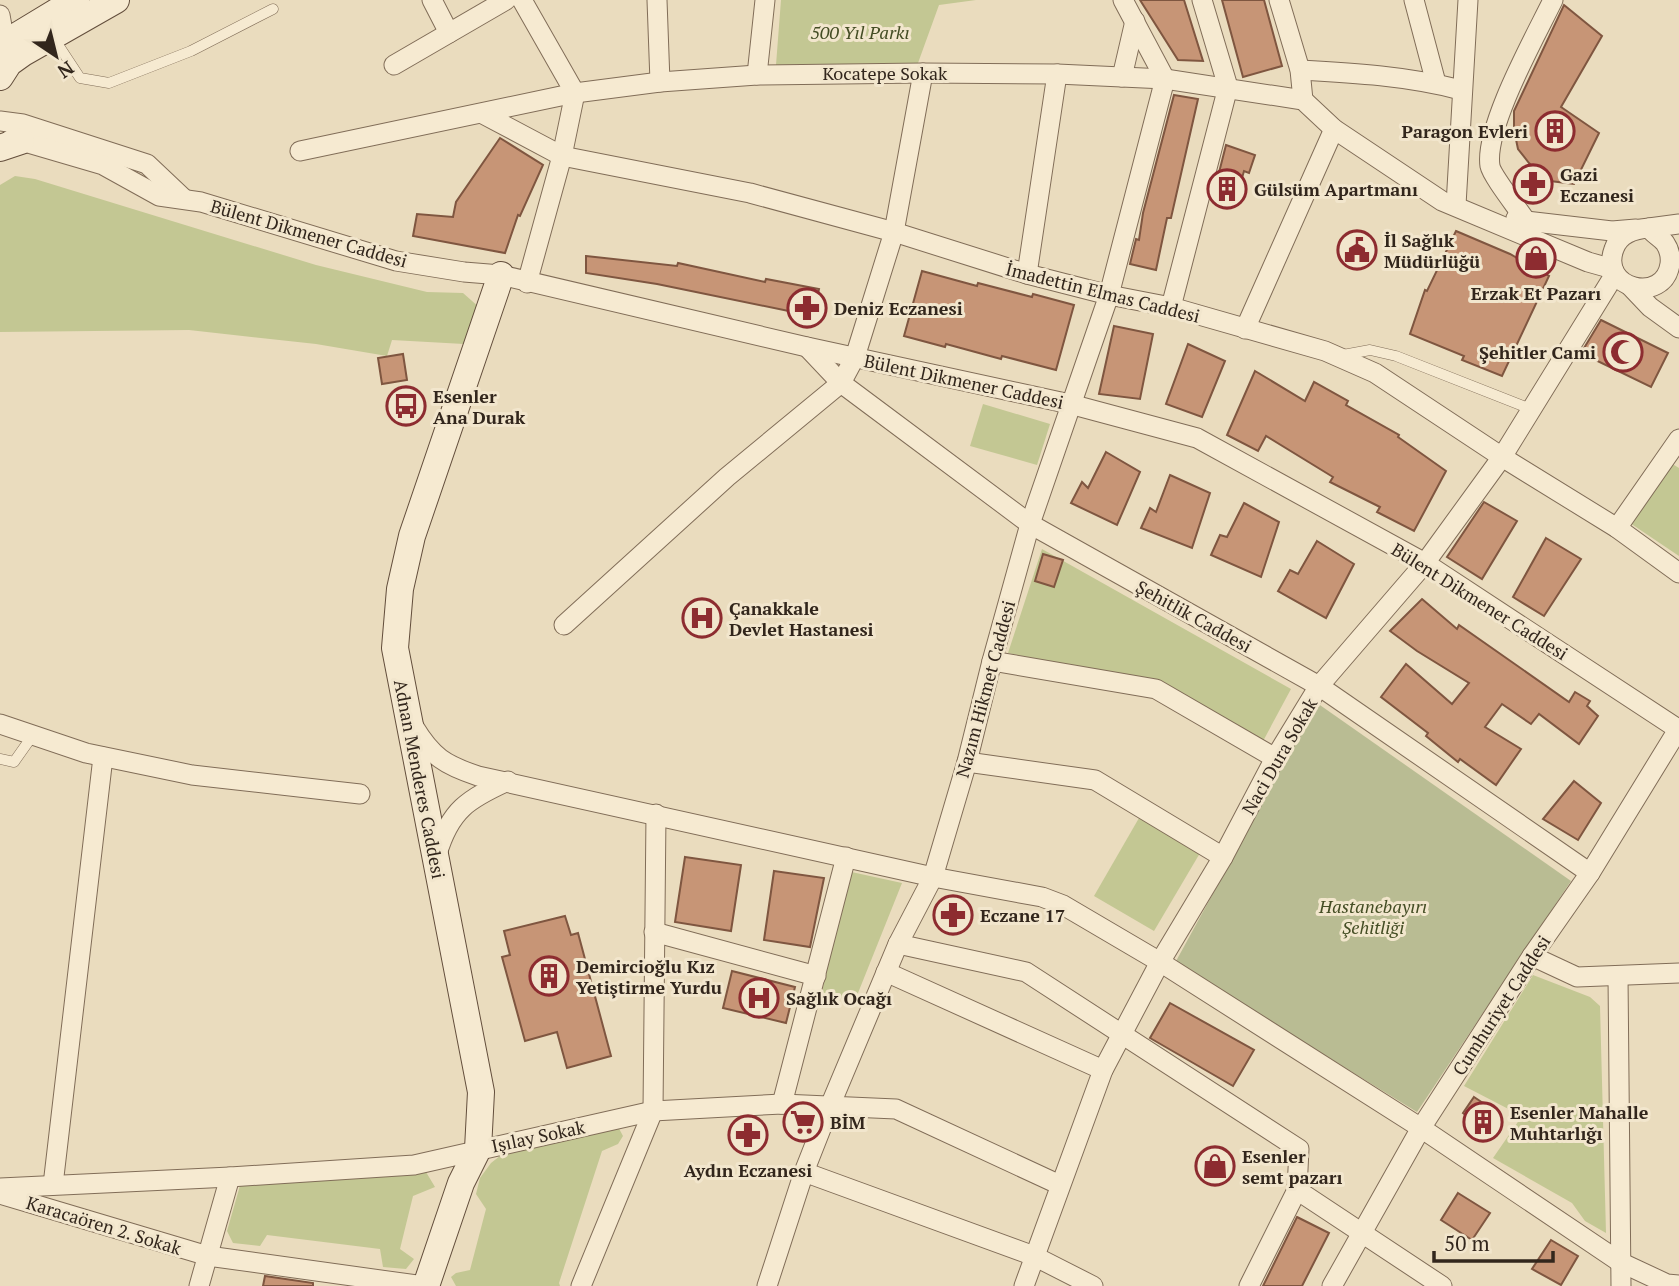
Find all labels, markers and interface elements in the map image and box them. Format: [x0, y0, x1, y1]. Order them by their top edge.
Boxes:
park label: 500 Yıl Parkı [811, 20, 909, 44]
north arrow [21, 21, 91, 91]
text: N [52, 56, 79, 85]
street label: Kocatepe Sokak [823, 61, 948, 85]
building icon: Paragon Evleri [1534, 110, 1576, 152]
place label: Paragon Evleri [1402, 119, 1528, 143]
place label: Gazi Eczanesi [1560, 162, 1634, 207]
pharmacy icon: Gazi Eczanesi [1512, 163, 1554, 205]
building icon: Gülsüm Apartmanı [1206, 168, 1248, 210]
place label: Gülsüm Apartmanı [1254, 177, 1418, 201]
street label: Bülent Dikmener Caddesi [208, 193, 410, 273]
place label: İl Sağlık Müdürlüğü [1384, 228, 1480, 273]
public building icon: İl Sağlık Müdürlüğü [1336, 229, 1378, 271]
shop icon: Erzak Et Pazarı [1515, 237, 1557, 279]
street label: İmadettin Elmas Caddesi [1003, 256, 1203, 328]
place label: Erzak Et Pazarı [1471, 281, 1601, 305]
pharmacy icon: Deniz Eczanesi [786, 287, 828, 329]
place label: Deniz Eczanesi [834, 296, 963, 320]
mosque icon: Şehitler Cami [1602, 331, 1644, 373]
place label: Şehitler Cami [1479, 340, 1596, 364]
street label: Bülent Dikmener Caddesi [862, 348, 1066, 414]
place label: Esenler Ana Durak [433, 384, 526, 429]
bus stop icon: Esenler Ana Durak [385, 385, 427, 427]
street label: Bülent Dikmener Caddesi [1387, 537, 1573, 665]
street label: Şehitlik Caddesi [1132, 574, 1256, 658]
place label: Çanakkale Devlet Hastanesi [729, 596, 874, 641]
hospital icon: Çanakkale Devlet Hastanesi [681, 597, 723, 639]
street label: Nazım Hikmet Caddesi [950, 598, 1020, 780]
street label: Adnan Menderes Caddesi [389, 677, 451, 881]
street label: Naci Dura Sokak [1236, 693, 1323, 819]
pharmacy icon: Eczane 17 [932, 894, 974, 936]
park label: Hastanebayırı Şehitliği [1318, 894, 1427, 939]
place label: Eczane 17 [980, 903, 1065, 927]
street label: Cumhuriyet Caddesi [1447, 930, 1555, 1080]
place label: Demircioğlu Kız Yetiştirme Yurdu [576, 954, 722, 999]
building icon: Demircioğlu Kız Yetiştirme Yurdu [528, 955, 570, 997]
hospital icon: Sağlık Ocağı [738, 977, 780, 1019]
place label: Sağlık Ocağı [786, 986, 892, 1010]
place label: Esenler Mahalle Muhtarlığı [1510, 1100, 1649, 1145]
supermarket icon: BİM [782, 1101, 824, 1143]
building icon: Esenler Mahalle Muhtarlığı [1462, 1101, 1504, 1143]
place label: BİM [830, 1110, 865, 1134]
street label: Işılay Sokak [489, 1114, 588, 1158]
pharmacy icon: Aydın Eczanesi [727, 1114, 769, 1156]
place label: Esenler semt pazarı [1242, 1144, 1343, 1189]
shop icon: Esenler semt pazarı [1194, 1145, 1236, 1187]
place label: Aydın Eczanesi [684, 1158, 812, 1182]
street label: Karacaören 2. Sokak [24, 1190, 185, 1260]
scale bar [1434, 1220, 1553, 1264]
text: 50 m [1444, 1229, 1490, 1257]

